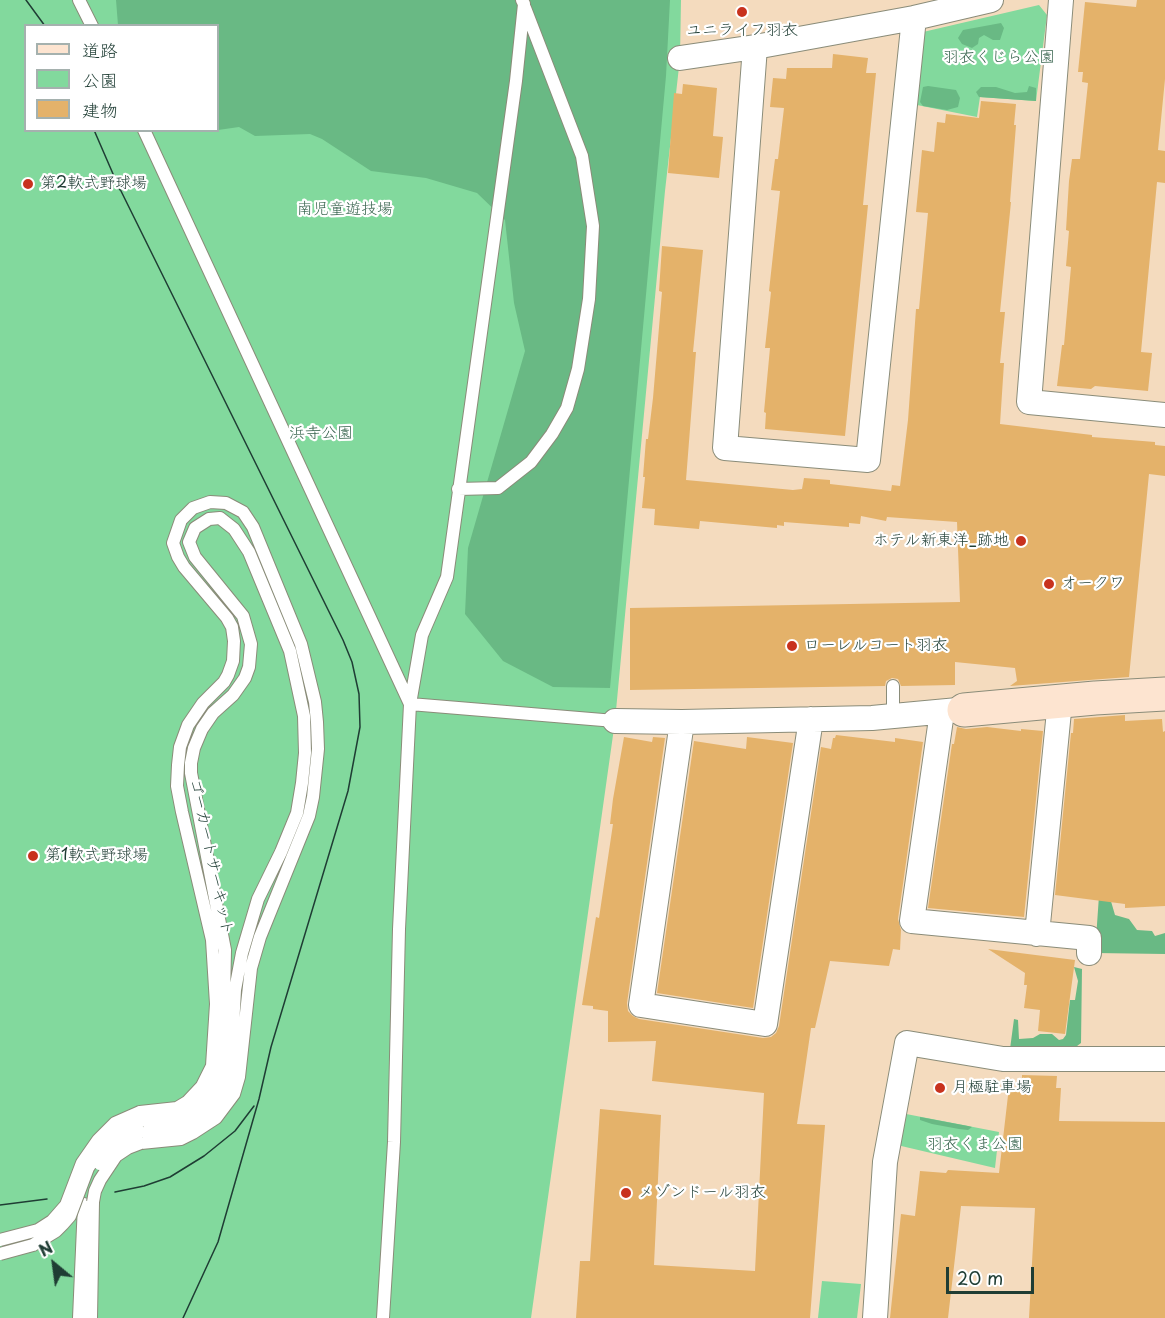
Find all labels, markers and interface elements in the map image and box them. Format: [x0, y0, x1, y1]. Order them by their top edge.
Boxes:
marker: ユニライフ羽衣 [735, 5, 749, 19]
place label: ユニライフ羽衣 [686, 21, 798, 41]
legend [24, 24, 219, 132]
text: 道路 [82, 36, 118, 63]
park label: 羽衣くじら公園 [943, 48, 1055, 68]
text: 公園 [82, 66, 118, 93]
text: 建物 [82, 96, 118, 123]
place label: 第2軟式野球場 [40, 174, 147, 194]
marker: 第2軟式野球場 [21, 177, 35, 191]
park label: 南児童遊技場 [297, 200, 393, 220]
park label: 浜寺公園 [289, 424, 353, 444]
place label: ホテル新東洋_跡地 [873, 531, 1009, 551]
marker: ホテル新東洋_跡地 [1014, 534, 1028, 548]
place label: オークワ [1061, 574, 1125, 594]
marker: オークワ [1042, 577, 1056, 591]
place label: ローレルコート羽衣 [804, 636, 948, 656]
marker: ローレルコート羽衣 [785, 639, 799, 653]
street label: ゴーカートサーキット [185, 777, 237, 937]
place label: 第1軟式野球場 [45, 846, 148, 866]
marker: 第1軟式野球場 [26, 849, 40, 863]
place label: 月極駐車場 [952, 1078, 1032, 1098]
marker: 月極駐車場 [933, 1081, 947, 1095]
park label: 羽衣くま公園 [927, 1135, 1023, 1155]
place label: メゾンドール羽衣 [638, 1183, 766, 1203]
marker: メゾンドール羽衣 [619, 1186, 633, 1200]
north arrow [24, 1234, 84, 1294]
text: N [34, 1235, 57, 1262]
scale bar [949, 1255, 1038, 1293]
text: 20 m [957, 1264, 1003, 1291]

